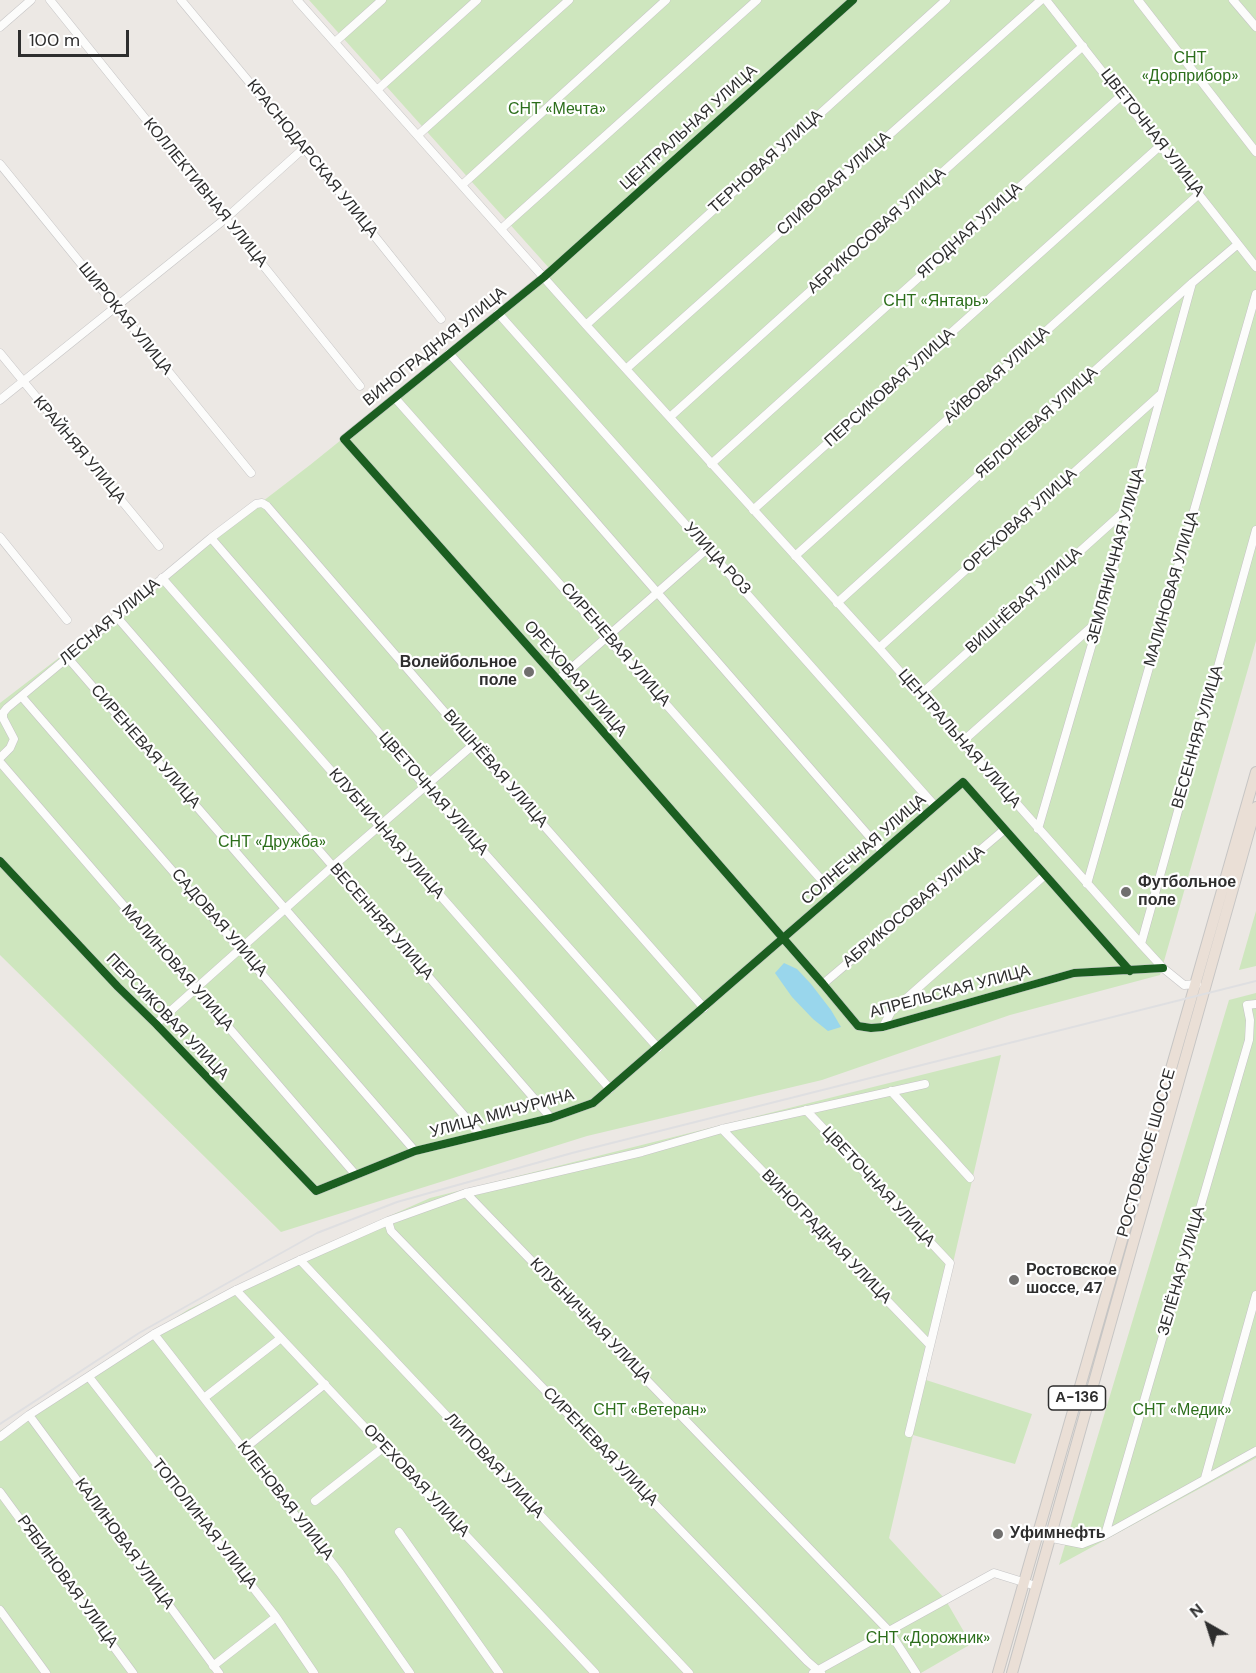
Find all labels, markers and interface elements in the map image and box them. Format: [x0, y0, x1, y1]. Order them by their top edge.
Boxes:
scale bar [21, 18, 132, 56]
text: 100 m [29, 28, 80, 52]
park label: СНТ «Дорприбор» [1142, 49, 1238, 87]
street label: ЦЕНТРАЛЬНАЯ УЛИЦА [617, 61, 761, 195]
street label: ЦВЕТОЧНАЯ УЛИЦА [1096, 65, 1208, 201]
street label: КРАСНОДАРСКАЯ УЛИЦА [242, 76, 382, 242]
park label: СНТ «Мечта» [508, 100, 606, 120]
street label: ТЕРНОВАЯ УЛИЦА [705, 106, 827, 218]
street label: КОЛЛЕКТИВНАЯ УЛИЦА [139, 114, 271, 272]
street label: СЛИВОВАЯ УЛИЦА [773, 128, 895, 240]
street label: АБРИКОСОВАЯ УЛИЦА [804, 164, 950, 298]
street label: ЯГОДНАЯ УЛИЦА [914, 179, 1026, 283]
street label: ШИРОКАЯ УЛИЦА [74, 259, 176, 379]
street label: ВИНОГРАДНАЯ УЛИЦА [360, 283, 510, 411]
park label: СНТ «Янтарь» [883, 292, 989, 312]
street label: АЙВОВАЯ УЛИЦА [940, 323, 1054, 427]
street label: ПЕРСИКОВАЯ УЛИЦА [821, 325, 959, 451]
street label: ЯБЛОНЕВАЯ УЛИЦА [972, 363, 1102, 483]
street label: КРАЙНЯЯ УЛИЦА [29, 392, 129, 508]
street label: ОРЕХОВАЯ УЛИЦА [959, 465, 1081, 577]
street label: ЗЕМЛЯНИЧНАЯ УЛИЦА [1083, 466, 1149, 646]
street label: МАЛИНОВАЯ УЛИЦА [1141, 509, 1203, 669]
street label: УЛИЦА РОЗ [679, 519, 755, 599]
street label: ВИШНЁВАЯ УЛИЦА [962, 544, 1086, 658]
street label: ЛЕСНАЯ УЛИЦА [56, 575, 164, 669]
street label: СИРЕНЕВАЯ УЛИЦА [556, 579, 674, 711]
street label: ОРЕХОВАЯ УЛИЦА [519, 617, 631, 741]
place label: Волейбольное поле [400, 653, 517, 691]
street label: ВЕСЕННЯЯ УЛИЦА [1168, 663, 1228, 811]
marker: Волейбольное поле [522, 665, 536, 679]
street label: ЦЕНТРАЛЬНАЯ УЛИЦА [893, 666, 1025, 812]
street label: СИРЕНЕВАЯ УЛИЦА [86, 681, 204, 813]
street label: ВИШНЁВАЯ УЛИЦА [439, 706, 551, 832]
street label: ЦВЕТОЧНАЯ УЛИЦА [374, 728, 492, 860]
street label: КЛУБНИЧНАЯ УЛИЦА [324, 765, 448, 903]
street label: СОЛНЕЧНАЯ УЛИЦА [798, 791, 930, 909]
park label: СНТ «Дружба» [218, 833, 326, 853]
street label: АБРИКОСОВАЯ УЛИЦА [839, 842, 989, 972]
street label: ВЕСЕННЯЯ УЛИЦА [325, 860, 437, 984]
street label: САДОВАЯ УЛИЦА [167, 865, 271, 981]
place label: Футбольное поле [1138, 873, 1236, 911]
marker: Футбольное поле [1119, 885, 1133, 899]
street label: МАЛИНОВАЯ УЛИЦА [117, 901, 237, 1035]
street label: ПЕРСИКОВАЯ УЛИЦА [102, 950, 232, 1084]
street label: АПРЕЛЬСКАЯ УЛИЦА [868, 961, 1032, 1023]
street label: РОСТОВСКОЕ ШОССЕ [1114, 1067, 1180, 1239]
street label: УЛИЦА МИЧУРИНА [428, 1086, 576, 1142]
street label: ЦВЕТОЧНАЯ УЛИЦА [817, 1123, 939, 1251]
street label: ВИНОГРАДНАЯ УЛИЦА [757, 1166, 895, 1308]
street label: ЗЕЛЁНАЯ УЛИЦА [1154, 1204, 1210, 1338]
street label: КЛУБНИЧНАЯ УЛИЦА [525, 1254, 655, 1388]
place label: Ростовское шоссе, 47 [1026, 1261, 1117, 1299]
marker: Ростовское шоссе, 47 [1007, 1273, 1021, 1287]
street label: СИРЕНЕВАЯ УЛИЦА [538, 1384, 662, 1510]
road number: А-136 [1048, 1386, 1106, 1410]
park label: СНТ «Ветеран» [593, 1401, 707, 1421]
park label: СНТ «Медик» [1133, 1401, 1231, 1421]
street label: ЛИПОВАЯ УЛИЦА [440, 1409, 548, 1523]
street label: ОРЕХОВАЯ УЛИЦА [359, 1421, 473, 1541]
street label: КЛЕНОВАЯ УЛИЦА [233, 1438, 337, 1564]
street label: ТОПОЛИНАЯ УЛИЦА [147, 1455, 261, 1593]
street label: КАЛИНОВАЯ УЛИЦА [70, 1475, 178, 1613]
street label: РЯБИНОВАЯ УЛИЦА [13, 1512, 121, 1652]
place label: Уфимнефть [1010, 1524, 1106, 1544]
marker: Уфимнефть [991, 1527, 1005, 1541]
north arrow [1178, 1595, 1238, 1655]
text: N [1185, 1599, 1207, 1622]
park label: СНТ «Дорожник» [866, 1629, 990, 1649]

